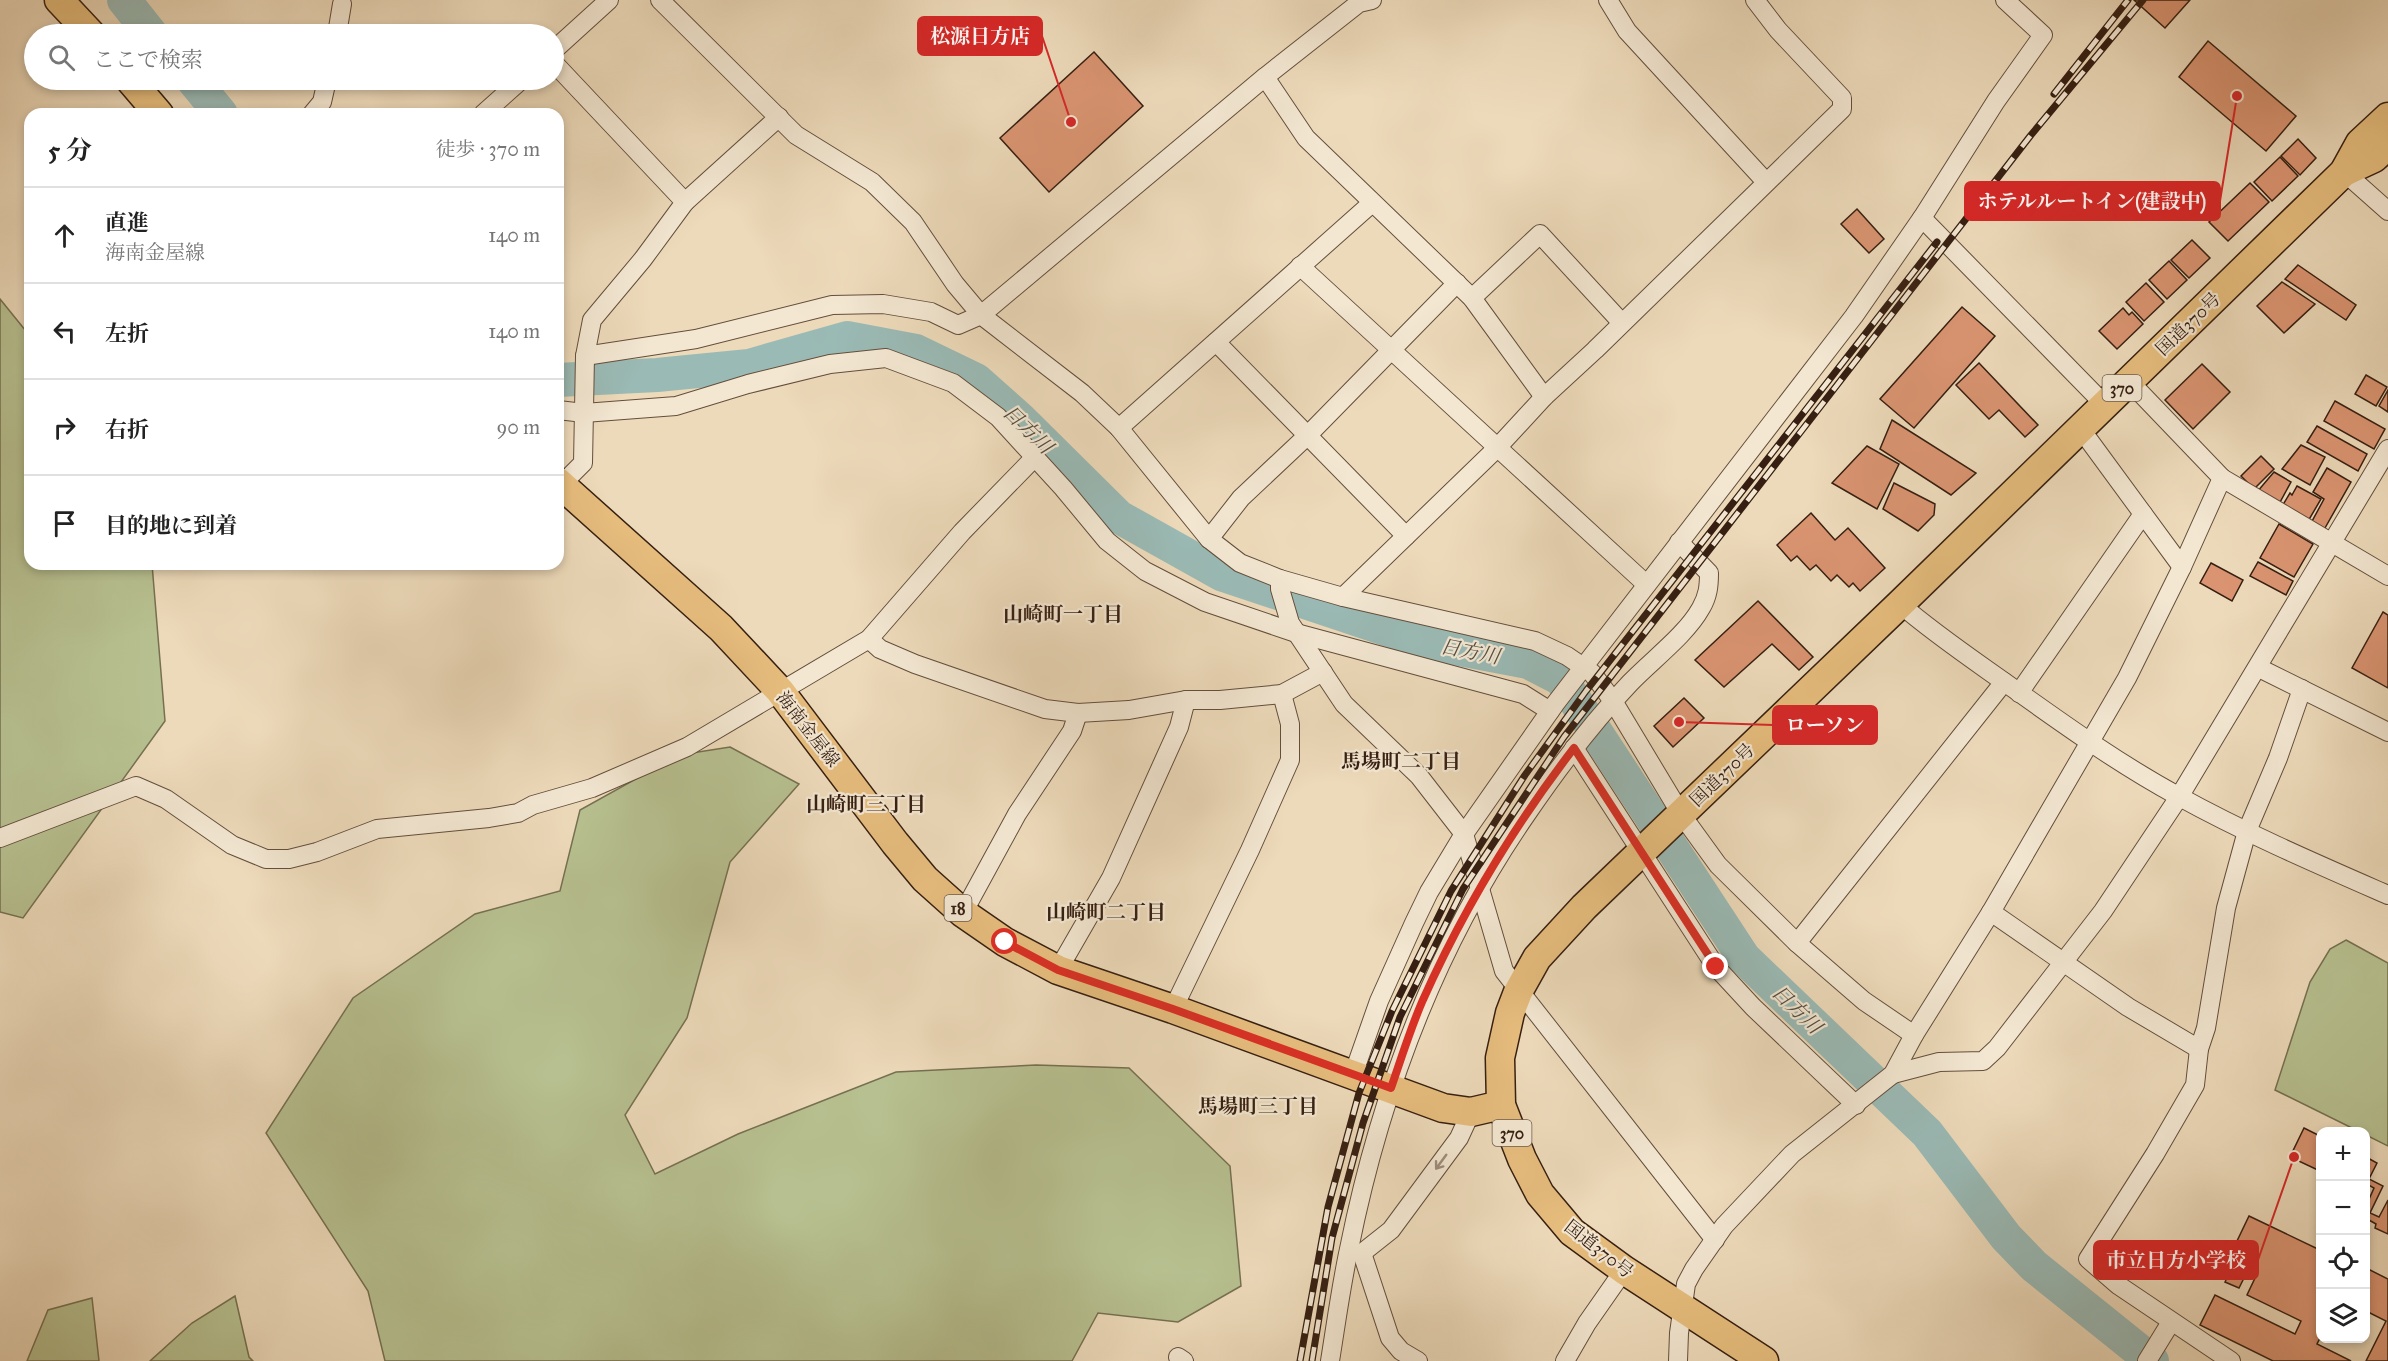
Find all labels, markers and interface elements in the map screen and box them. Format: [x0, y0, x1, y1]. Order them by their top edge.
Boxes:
callout: 松源日方店 [918, 17, 1042, 55]
search box [24, 24, 564, 90]
text: 松源日方店 [930, 24, 1030, 48]
icon: search [45, 41, 78, 74]
text: ここで検索 [93, 46, 203, 73]
text: 5 分 [48, 134, 92, 166]
text: 徒歩 · 370 m [436, 137, 540, 161]
callout: ホテルルートイン(建設中) [1965, 182, 2220, 220]
text: ホテルルートイン(建設中) [1978, 189, 2207, 214]
text: 直進 [105, 209, 149, 236]
icon: ahead [48, 219, 81, 252]
text: 140 m [488, 223, 540, 247]
text: 海南金屋線 [105, 240, 205, 264]
street label: 国道370号 [2151, 288, 2225, 360]
icon: left [48, 315, 81, 348]
text: 140 m [488, 319, 540, 343]
text: 左折 [105, 320, 149, 347]
road number: 370 [2102, 375, 2142, 401]
water label: 日方川 [998, 400, 1059, 460]
icon: right [48, 411, 81, 444]
text: 90 m [497, 415, 540, 439]
text: 右折 [105, 416, 149, 443]
icon: arrive [48, 507, 81, 540]
text: 目的地に到着 [105, 512, 237, 539]
district label: 山崎町一丁目 [1003, 602, 1123, 626]
water label: 日方川 [1438, 633, 1504, 669]
street label: 海南金屋線 [772, 687, 844, 771]
callout: ローソン [1773, 706, 1877, 744]
text: ローソン [1785, 713, 1865, 737]
street label: 国道370号 [1685, 739, 1759, 811]
district label: 馬場町二丁目 [1341, 749, 1461, 773]
district label: 山崎町三丁目 [806, 792, 926, 816]
road number: 18 [944, 895, 972, 921]
district label: 山崎町二丁目 [1046, 900, 1166, 924]
route start [991, 928, 1017, 954]
route end [1702, 953, 1728, 979]
water label: 日方川 [1767, 980, 1828, 1040]
district label: 馬場町三丁目 [1198, 1094, 1318, 1118]
road number: 370 [1492, 1120, 1532, 1146]
map controls [2316, 1127, 2370, 1343]
button: + [2316, 1127, 2370, 1181]
one-way arrow [1435, 1154, 1448, 1170]
button: − [2316, 1181, 2370, 1235]
street label: 国道370号 [1560, 1215, 1638, 1283]
button: locate [2316, 1235, 2370, 1289]
callout: 市立日方小学校 [2094, 1241, 2258, 1279]
text: 市立日方小学校 [2106, 1248, 2246, 1272]
button: layers [2316, 1289, 2370, 1343]

